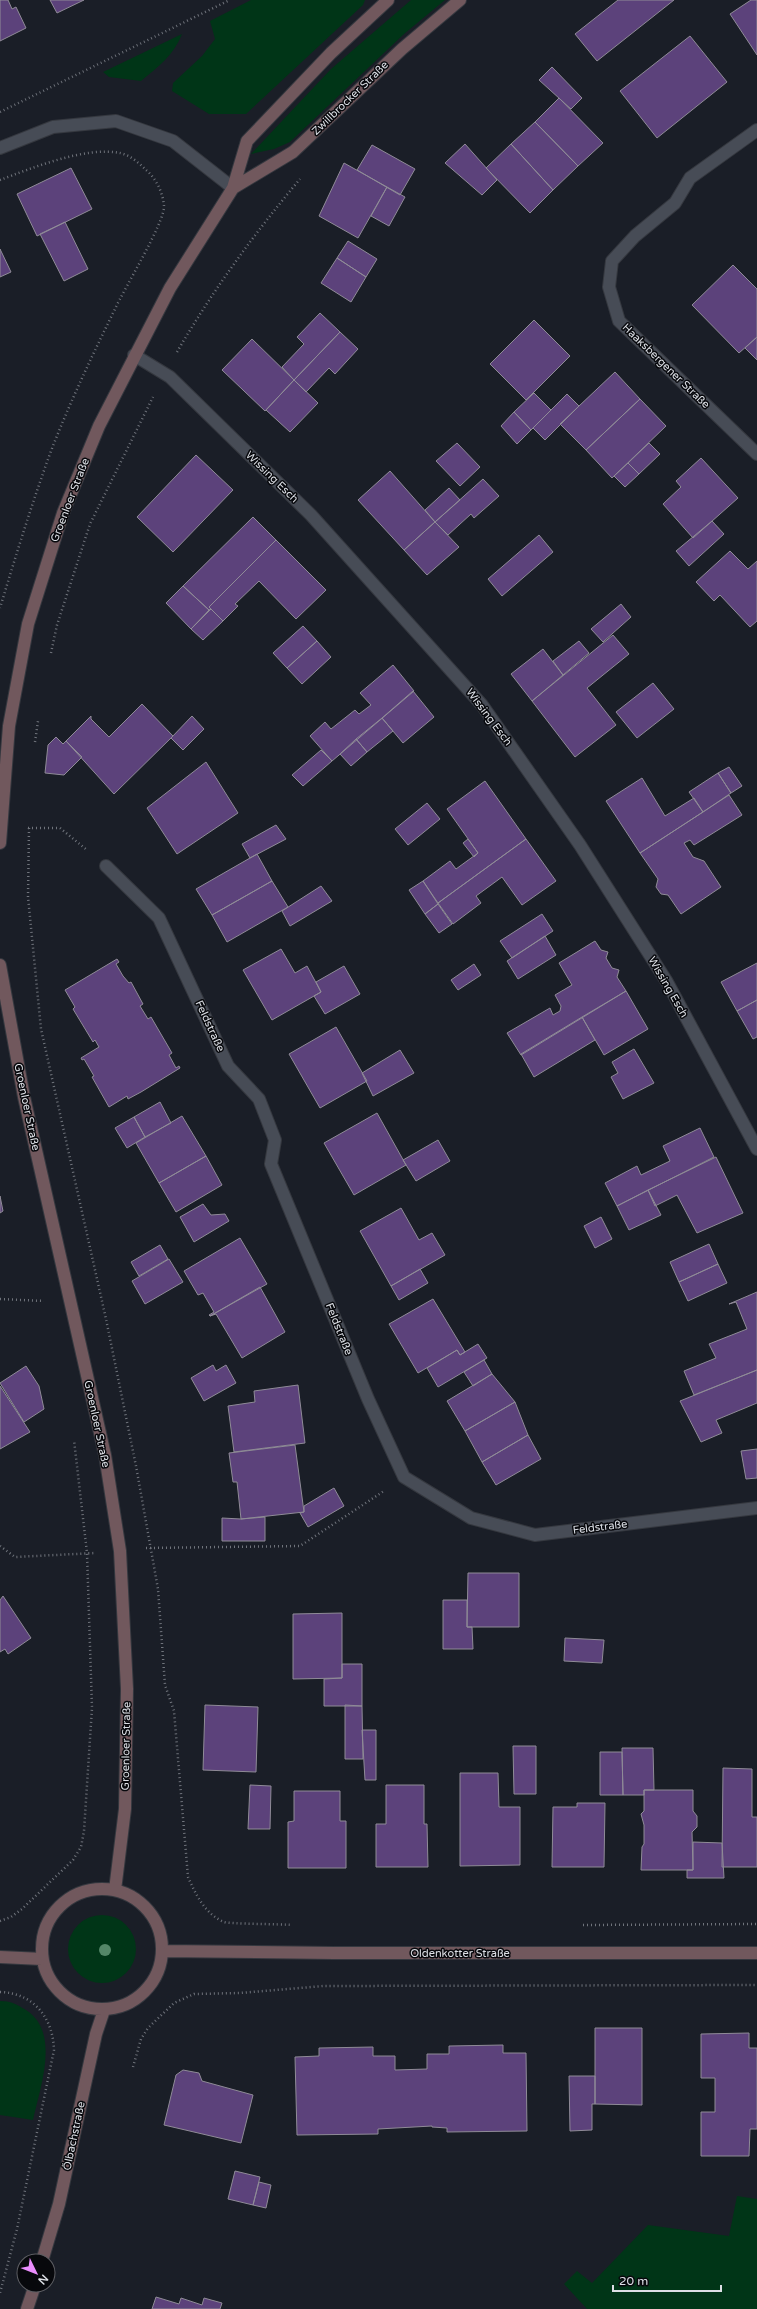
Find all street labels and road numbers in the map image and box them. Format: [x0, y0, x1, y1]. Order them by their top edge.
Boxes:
street label: Zwillbrocker Straße [309, 58, 391, 138]
street label: Haaksbergener Straße [620, 321, 712, 411]
street label: Wissing Esch [243, 449, 301, 505]
street label: Groenloer Straße [48, 456, 92, 544]
street label: Wissing Esch [463, 686, 515, 748]
street label: Wissing Esch [645, 954, 691, 1020]
street label: Feldstraße [193, 998, 227, 1054]
street label: Groenloer Straße [11, 1062, 43, 1152]
street label: Feldstraße [323, 1301, 355, 1357]
street label: Groenloer Straße [81, 1379, 113, 1469]
street label: Feldstraße [572, 1517, 628, 1537]
street label: Groenloer Straße [119, 1702, 133, 1790]
street label: Oldenkotter Straße [410, 1947, 510, 1960]
street label: Ölbachstraße [60, 2100, 88, 2172]

